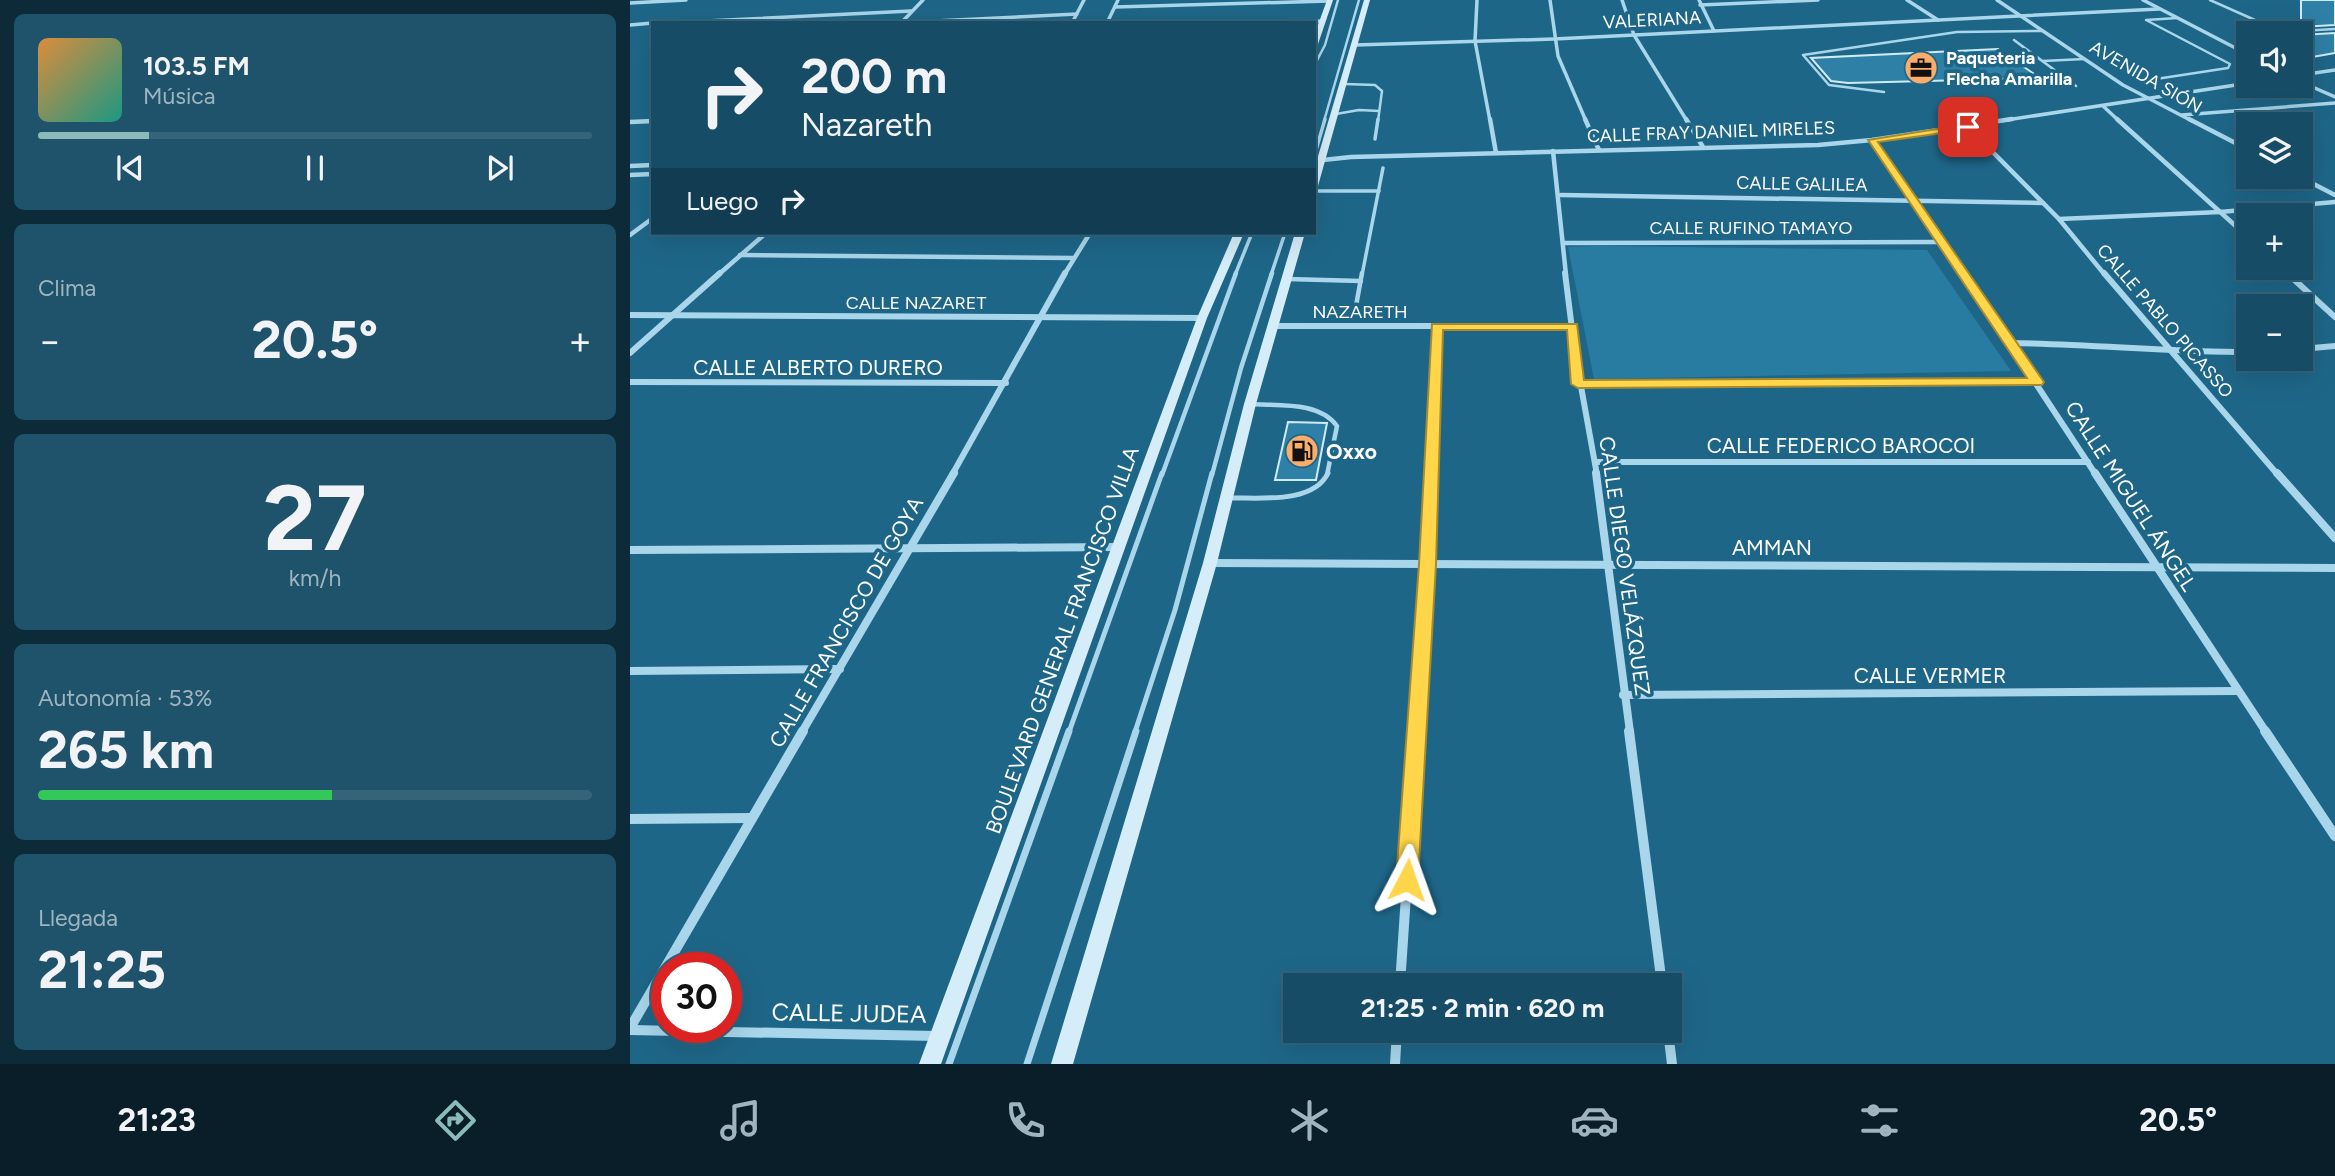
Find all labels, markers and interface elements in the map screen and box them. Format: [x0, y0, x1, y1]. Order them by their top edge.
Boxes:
street label: VALERIANA [1602, 6, 1702, 34]
map controls [2236, 21, 2313, 371]
button: sound [2236, 21, 2313, 98]
street label: AVENIDA SIÓN [2086, 36, 2206, 118]
text: 200 m [801, 46, 947, 105]
place label: Paqueteria Flecha Amarilla [1946, 47, 2072, 90]
icon: right [686, 49, 777, 140]
office icon: Paqueteria Flecha Amarilla [1902, 49, 1940, 87]
text: 103.5 FM [143, 50, 250, 82]
text: Música [143, 82, 216, 110]
pin [1938, 97, 1998, 157]
text: Nazareth [801, 106, 932, 144]
icon: arrive [1949, 108, 1987, 146]
button: layers [2236, 112, 2313, 189]
street label: CALLE FRAY DANIEL MIRELES [1587, 117, 1835, 147]
icon: previous [111, 149, 149, 187]
icon: pause [296, 149, 334, 187]
icon: next [481, 149, 519, 187]
street label: CALLE GALILEA [1736, 172, 1868, 196]
icon: right [773, 182, 811, 220]
text: Luego [686, 185, 759, 217]
button: + [2236, 203, 2313, 280]
street label: CALLE RUFINO TAMAYO [1650, 217, 1852, 239]
street label: CALLE PABLO PICASSO [2092, 240, 2238, 402]
text: Clima [38, 274, 96, 302]
street label: CALLE NAZARET [846, 292, 986, 314]
button: − [2236, 294, 2313, 371]
street label: NAZARETH [1312, 301, 1408, 323]
text: 20.5° [252, 309, 378, 371]
text: − [38, 318, 62, 364]
text: + [568, 318, 592, 364]
street label: CALLE ALBERTO DURERO [693, 355, 943, 380]
street label: CALLE MIGUEL ÁNGEL [2060, 396, 2202, 596]
fuel station icon: Oxxo [1283, 432, 1321, 470]
street label: CALLE FEDERICO BAROCOI [1707, 433, 1975, 458]
street label: CALLE DIEGO VELÁZQUEZ [1594, 435, 1656, 697]
place label: Oxxo [1326, 439, 1377, 464]
street label: BOULEVARD GENERAL FRANCISCO VILLA [980, 443, 1144, 837]
text: 27 [263, 464, 367, 573]
street label: CALLE FRANCISCO DE GOYA [764, 492, 928, 752]
street label: AMMAN [1732, 535, 1812, 560]
text: km/h [289, 564, 341, 592]
street label: CALLE VERMER [1854, 663, 2006, 688]
text: Autonomía · 53% [38, 684, 212, 712]
text: 265 km [38, 719, 214, 781]
position arrow [1370, 843, 1444, 917]
text: Llegada [38, 904, 118, 932]
text: 21:25 [38, 939, 166, 1001]
speed limit sign: 30 [651, 952, 742, 1043]
text: 21:25 · 2 min · 620 m [1361, 992, 1604, 1024]
street label: CALLE JUDEA [771, 997, 927, 1029]
icon: directions [431, 1096, 480, 1145]
icon: music [716, 1096, 765, 1145]
icon: phone [1001, 1096, 1050, 1145]
icon: climate [1285, 1096, 1334, 1145]
icon: car [1570, 1096, 1619, 1145]
icon: filters [1855, 1096, 1904, 1145]
text: 21:23 [118, 1101, 196, 1139]
text: 20.5° [2139, 1101, 2217, 1139]

